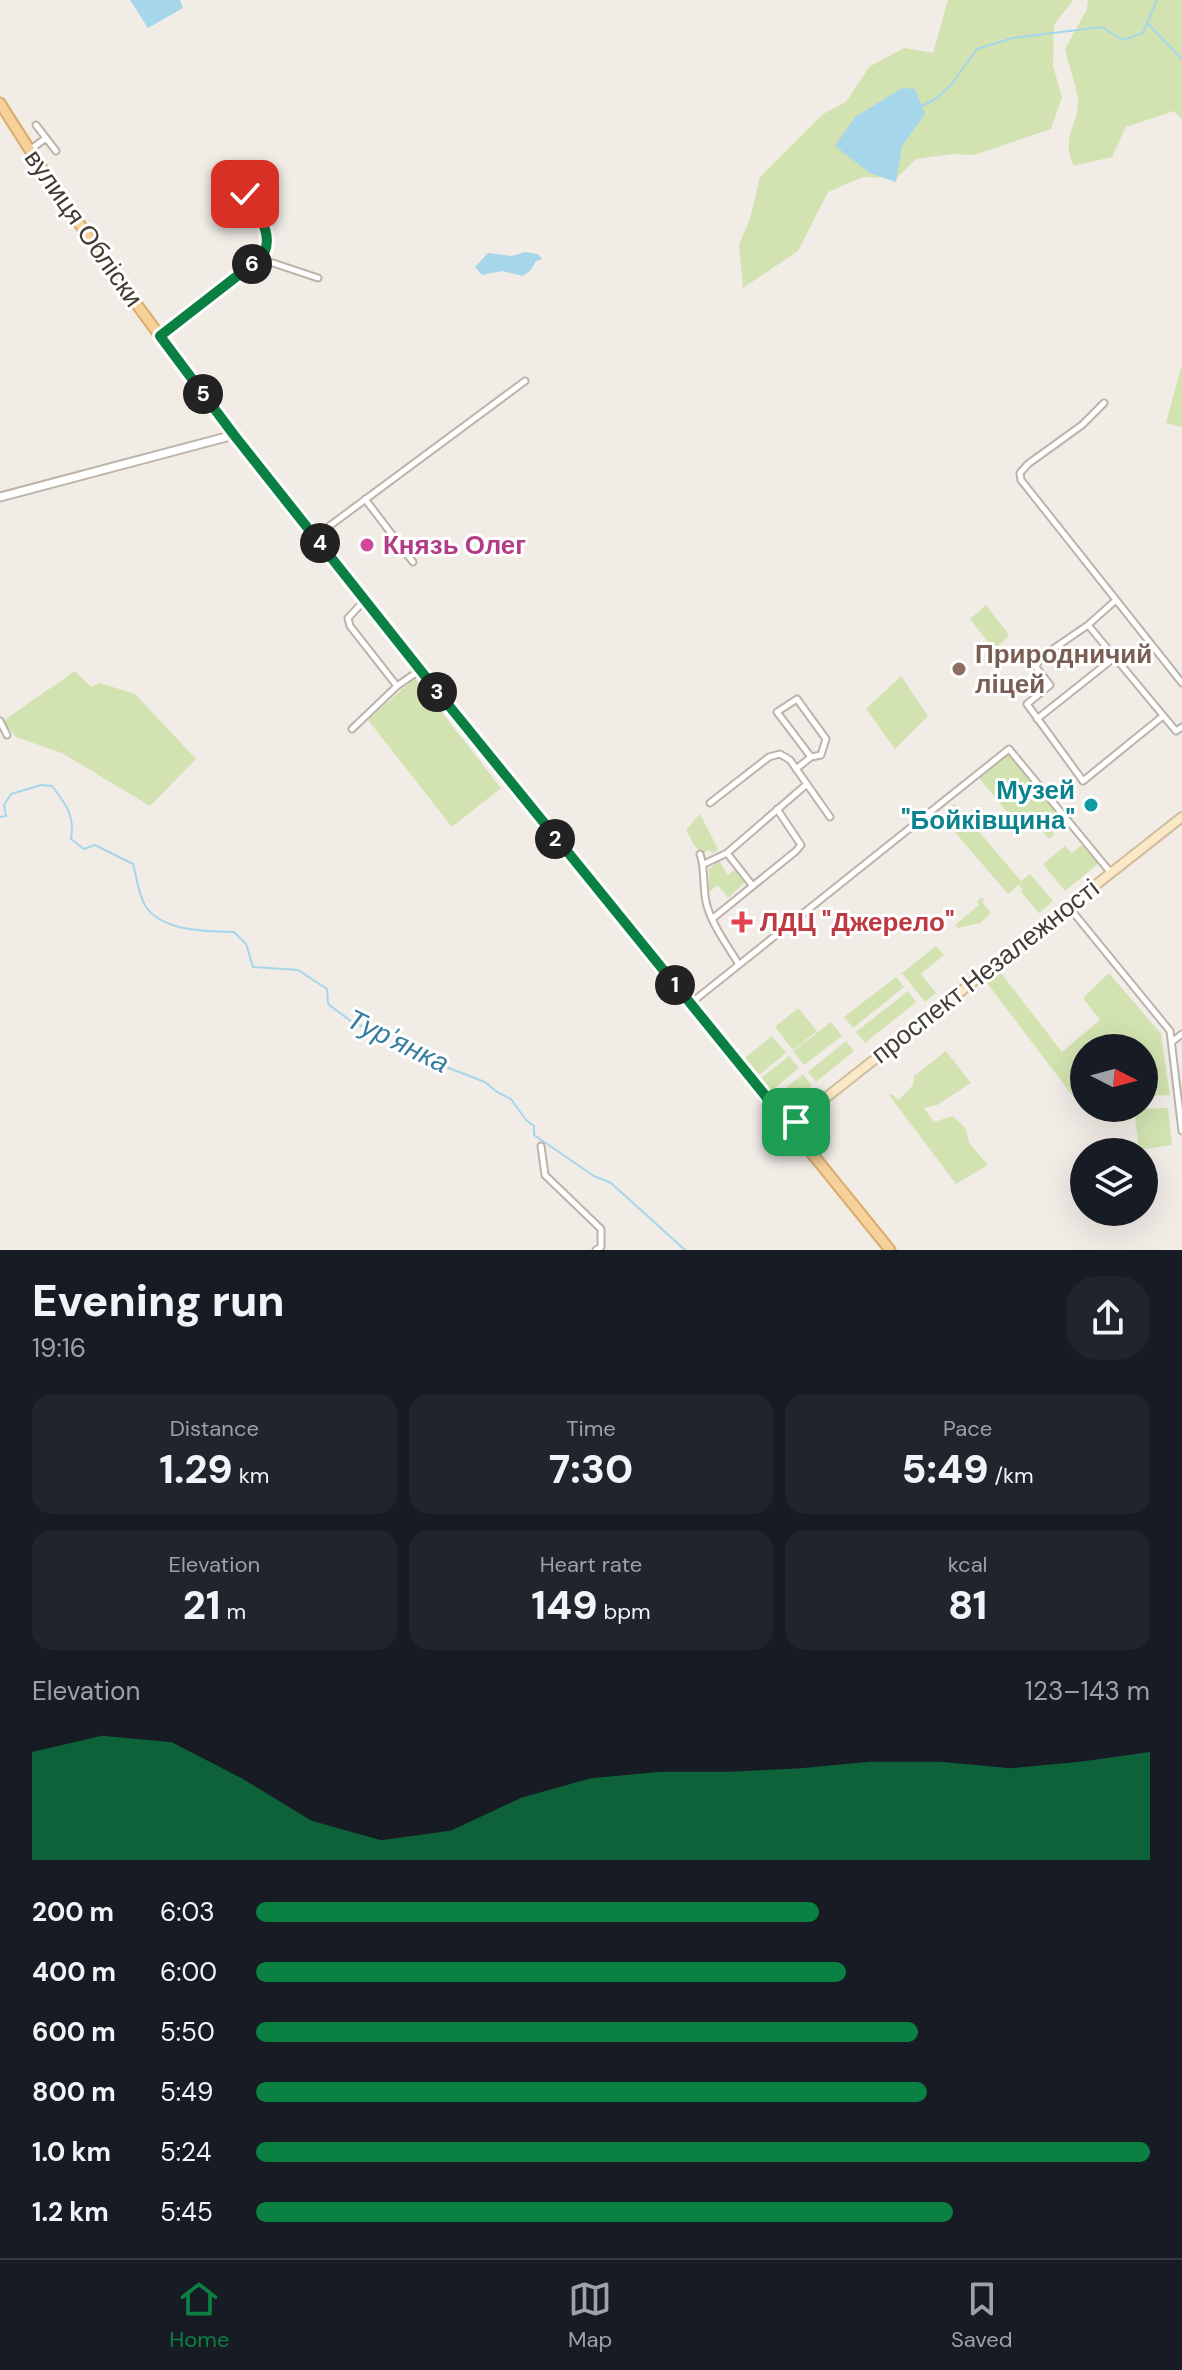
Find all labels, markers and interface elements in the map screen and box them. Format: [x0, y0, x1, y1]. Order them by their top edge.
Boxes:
street label: вулиця Обліски [17, 142, 151, 314]
pin [211, 160, 279, 228]
icon: check [223, 172, 267, 216]
pin: 6 [232, 244, 272, 284]
text: 6 [245, 249, 259, 278]
pin: 5 [183, 374, 223, 414]
text: 5 [196, 379, 210, 408]
pin: 4 [300, 523, 340, 563]
text: 4 [313, 528, 327, 557]
place label: Князь Олег [383, 528, 526, 562]
marker: Князь Олег [358, 536, 376, 554]
place label: Природничий ліцей [975, 637, 1152, 701]
marker: Природничий ліцей [950, 660, 968, 678]
pin: 3 [417, 672, 457, 712]
text: 3 [430, 677, 444, 706]
place label: Музей "Бойківщина" [901, 773, 1075, 837]
marker: Музей "Бойківщина" [1082, 796, 1100, 814]
pin: 2 [535, 819, 575, 859]
text: 2 [549, 824, 561, 853]
street label: проспект Незалежності [864, 871, 1106, 1071]
place label: ЛДЦ "Джерело" [760, 905, 954, 939]
marker: ЛДЦ "Джерело" [731, 911, 753, 933]
pin: 1 [655, 965, 695, 1005]
text: 1 [671, 970, 679, 999]
water label: Тур'янка [341, 1000, 455, 1082]
north arrow [1070, 1034, 1158, 1122]
map controls [1070, 1034, 1158, 1226]
pin [762, 1088, 830, 1156]
icon: arrive [774, 1100, 818, 1144]
button: layers [1070, 1138, 1158, 1226]
text: Evening run [32, 1272, 285, 1330]
button: share [1066, 1276, 1150, 1360]
text: 19:16 [32, 1331, 86, 1365]
text: Distance [170, 1414, 259, 1443]
text: Time [566, 1414, 616, 1443]
text: Pace [943, 1414, 992, 1443]
text: 1.29 [159, 1443, 233, 1495]
text: 7:30 [549, 1443, 633, 1495]
text: 5:49 [902, 1443, 989, 1495]
text: km [233, 1461, 269, 1490]
text: /km [989, 1461, 1034, 1490]
text: Elevation [168, 1550, 260, 1579]
text: Heart rate [540, 1550, 642, 1579]
text: kcal [948, 1550, 988, 1579]
text: 21 [183, 1579, 221, 1631]
text: 149 [531, 1579, 598, 1631]
text: 81 [948, 1579, 987, 1631]
text: m [221, 1597, 246, 1626]
text: bpm [598, 1597, 651, 1626]
text: Elevation [32, 1674, 140, 1708]
text: 123–143 m [1025, 1674, 1150, 1708]
text: 200 m [32, 1895, 114, 1929]
text: 6:03 [160, 1895, 215, 1929]
text: 400 m [32, 1955, 116, 1989]
text: 6:00 [160, 1955, 217, 1989]
text: 600 m [32, 2015, 116, 2049]
text: 5:50 [160, 2015, 215, 2049]
text: 800 m [32, 2075, 116, 2109]
text: 5:49 [160, 2075, 213, 2109]
text: 1.0 km [32, 2135, 111, 2169]
text: 5:24 [160, 2135, 211, 2169]
text: 1.2 km [32, 2195, 109, 2229]
text: 5:45 [160, 2195, 213, 2229]
tab: Home [169, 2277, 229, 2354]
tab: Map [568, 2277, 612, 2354]
tab: Saved [951, 2277, 1013, 2354]

